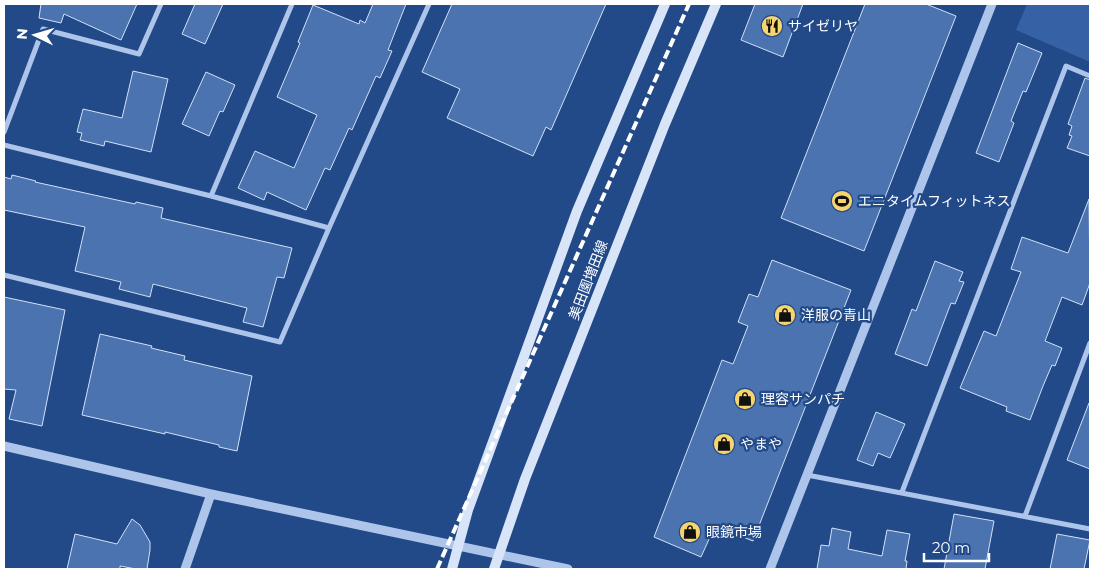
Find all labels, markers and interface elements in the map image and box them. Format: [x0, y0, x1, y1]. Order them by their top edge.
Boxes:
north arrow [10, 10, 60, 60]
restaurant icon: サイゼリヤ [760, 14, 784, 38]
place label: サイゼリヤ [788, 17, 858, 35]
text: N [13, 27, 32, 40]
sports icon: エニタイムフィットネス [830, 189, 854, 213]
place label: エニタイムフィットネス [858, 192, 1011, 210]
street label: 美田園増田線 [565, 238, 611, 322]
shop icon: 洋服の青山 [773, 303, 797, 327]
place label: 洋服の青山 [801, 306, 871, 324]
shop icon: 理容サンパチ [733, 387, 757, 411]
place label: 理容サンパチ [761, 390, 845, 408]
shop icon: やまや [712, 432, 736, 456]
place label: やまや [740, 435, 782, 453]
shop icon: 眼鏡市場 [678, 520, 702, 544]
place label: 眼鏡市場 [706, 523, 762, 541]
scale bar [924, 530, 989, 562]
text: 20 m [932, 538, 970, 557]

